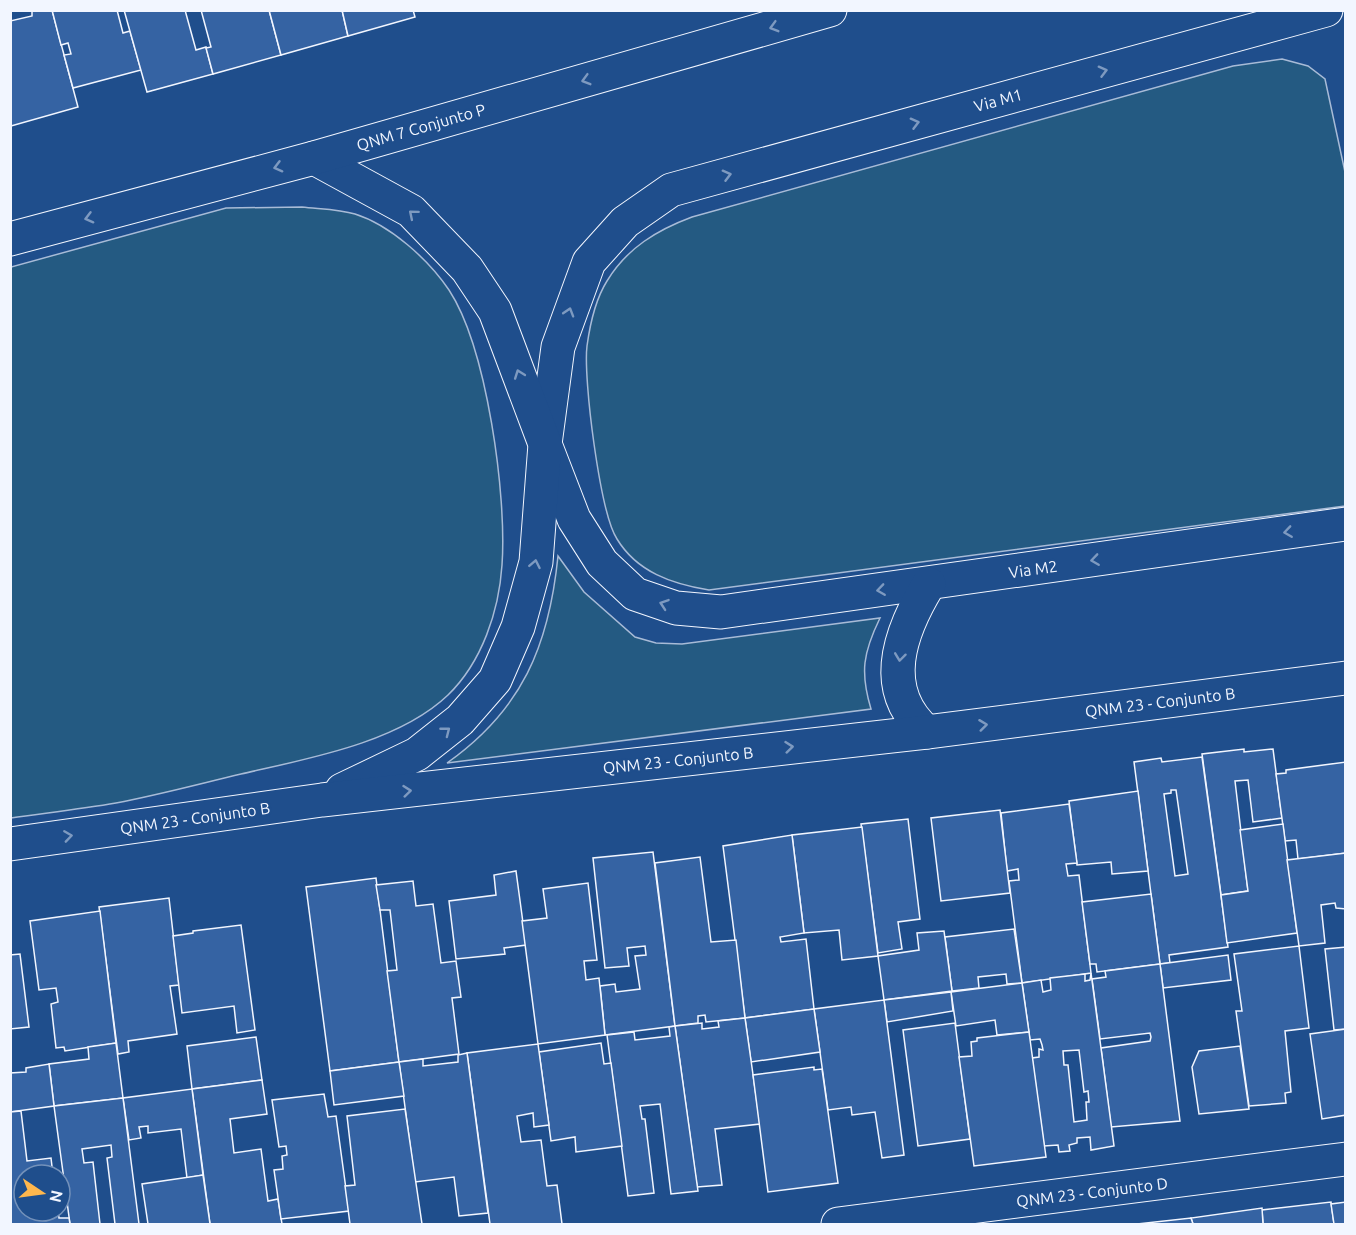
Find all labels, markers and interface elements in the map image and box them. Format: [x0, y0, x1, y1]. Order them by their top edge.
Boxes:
one-way arrow [769, 19, 779, 32]
one-way arrow [1098, 66, 1108, 79]
one-way arrow [582, 73, 592, 85]
street label: Via M1 [972, 85, 1024, 115]
street label: QNM 7 Conjunto P [354, 100, 488, 154]
one-way arrow [909, 118, 920, 130]
one-way arrow [273, 160, 283, 173]
one-way arrow [722, 169, 732, 182]
one-way arrow [84, 211, 95, 223]
one-way arrow [409, 211, 420, 222]
one-way arrow [562, 307, 574, 318]
one-way arrow [513, 369, 526, 380]
one-way arrow [1283, 526, 1292, 538]
one-way arrow [1090, 553, 1099, 565]
street label: Via M2 [1007, 557, 1059, 581]
one-way arrow [528, 559, 541, 569]
one-way arrow [876, 584, 885, 596]
one-way arrow [659, 598, 669, 611]
one-way arrow [895, 652, 907, 661]
street label: QNM 23 - Conjunto B [1084, 684, 1236, 720]
one-way arrow [978, 719, 987, 731]
one-way arrow [439, 728, 450, 739]
one-way arrow [784, 742, 794, 754]
street label: QNM 23 - Conjunto B [602, 743, 754, 777]
one-way arrow [403, 785, 412, 797]
street label: QNM 23 - Conjunto B [119, 799, 271, 837]
one-way arrow [64, 830, 73, 842]
north arrow [12, 1163, 72, 1223]
street label: QNM 23 - Conjunto D [1015, 1174, 1169, 1210]
text: N [47, 1189, 67, 1204]

